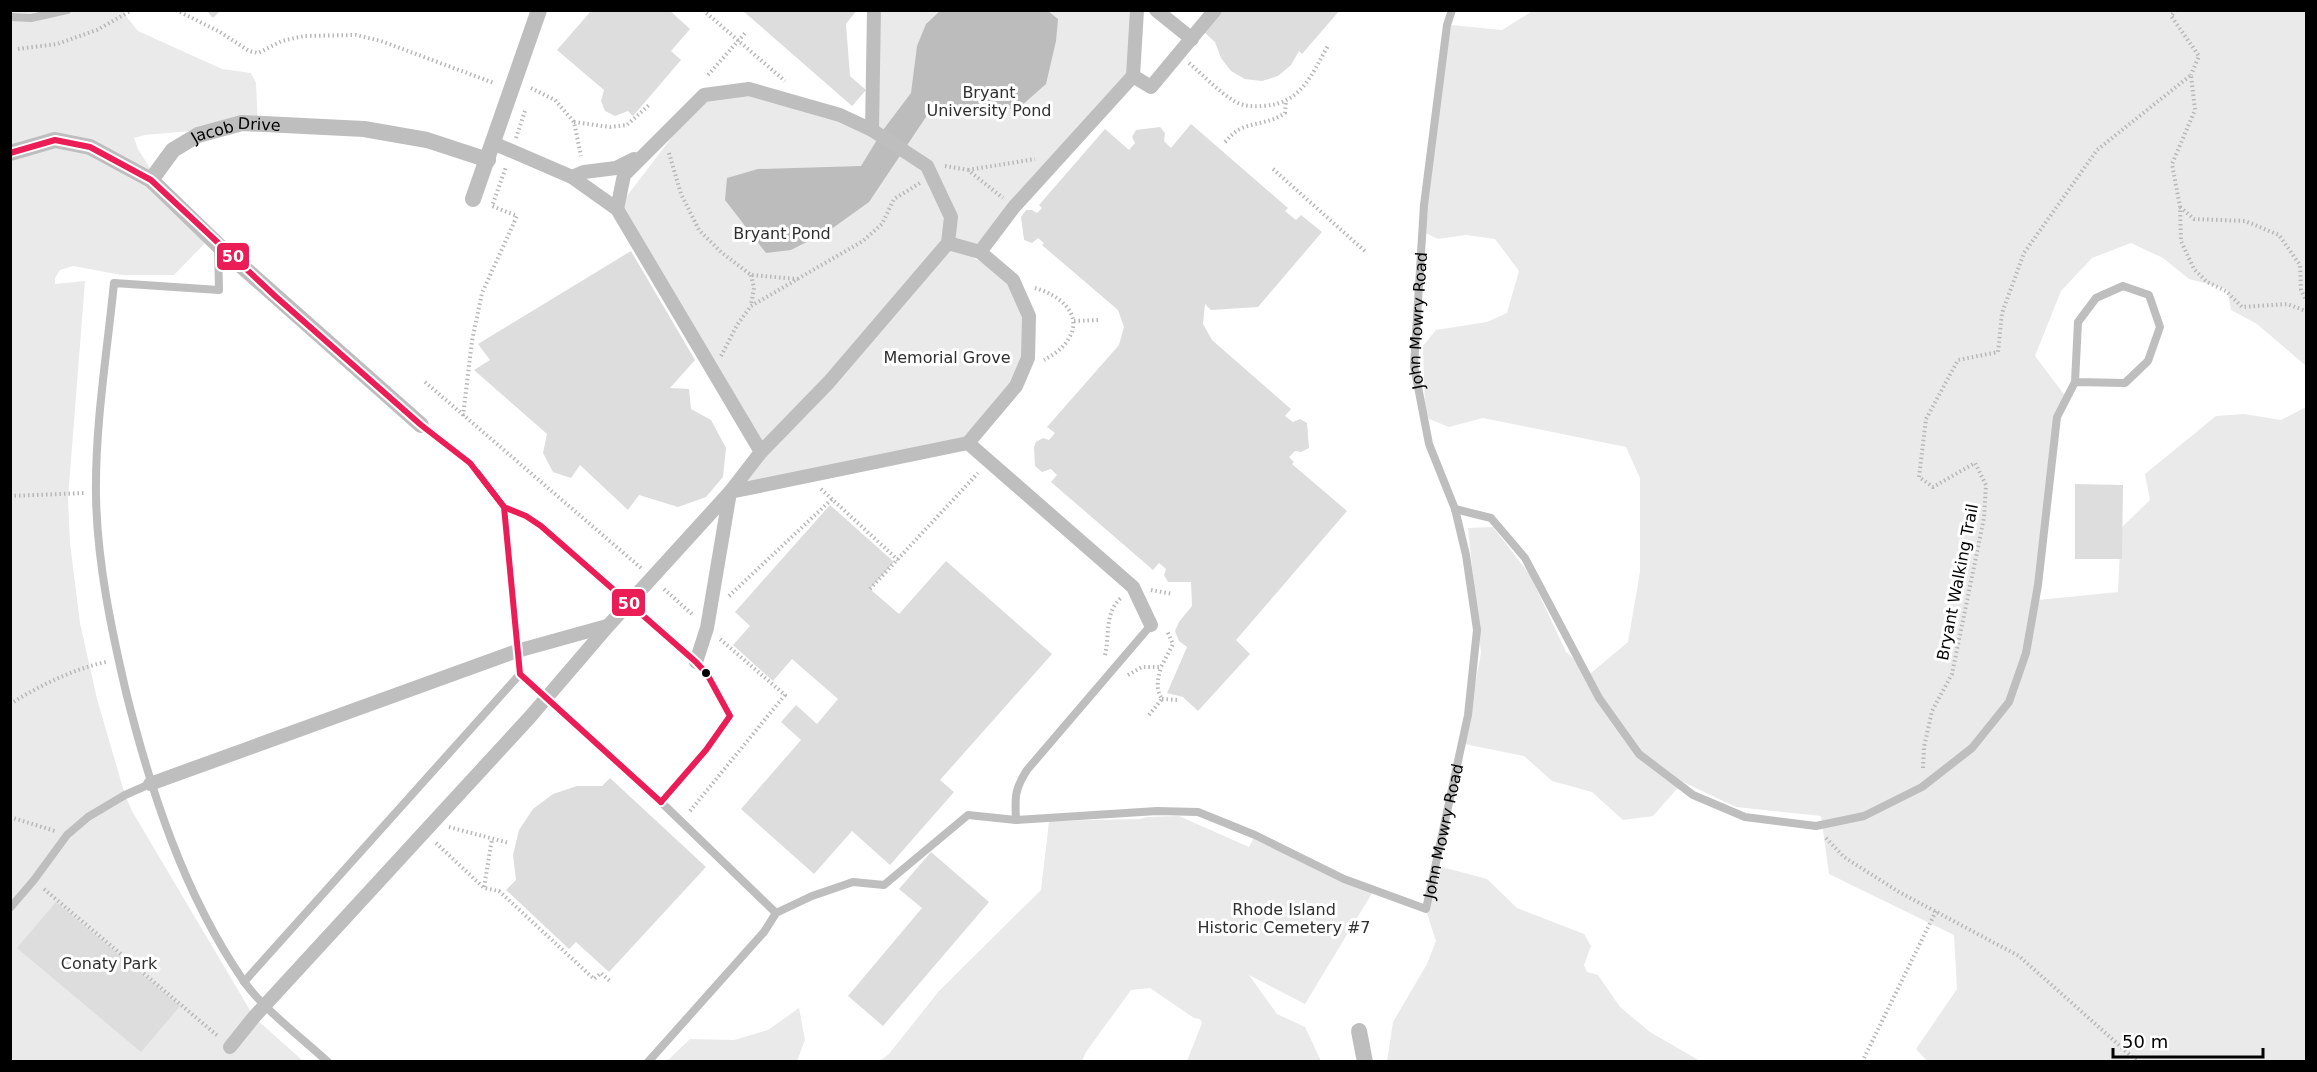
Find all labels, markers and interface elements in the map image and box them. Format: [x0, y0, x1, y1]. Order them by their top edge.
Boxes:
park label: Bryant University Pond [927, 83, 1051, 120]
street label: Jacob Drive [187, 114, 281, 148]
park label: Bryant Pond [733, 224, 831, 243]
line badge: 50 [216, 242, 250, 271]
text: 50 [222, 247, 244, 266]
street label: John Mowry Road [1405, 251, 1431, 392]
park label: Memorial Grove [883, 348, 1011, 367]
street label: Bryant Walking Trail [1933, 502, 1982, 662]
line badge: 50 [611, 588, 646, 617]
text: 50 [618, 594, 640, 613]
unlabelled marker [700, 667, 712, 679]
street label: John Mowry Road [1419, 762, 1467, 902]
park label: Rhode Island Historic Cemetery #7 [1197, 900, 1371, 937]
park label: Conaty Park [61, 954, 158, 973]
scale bar [2113, 1021, 2263, 1059]
text: 50 m [2122, 1031, 2168, 1052]

